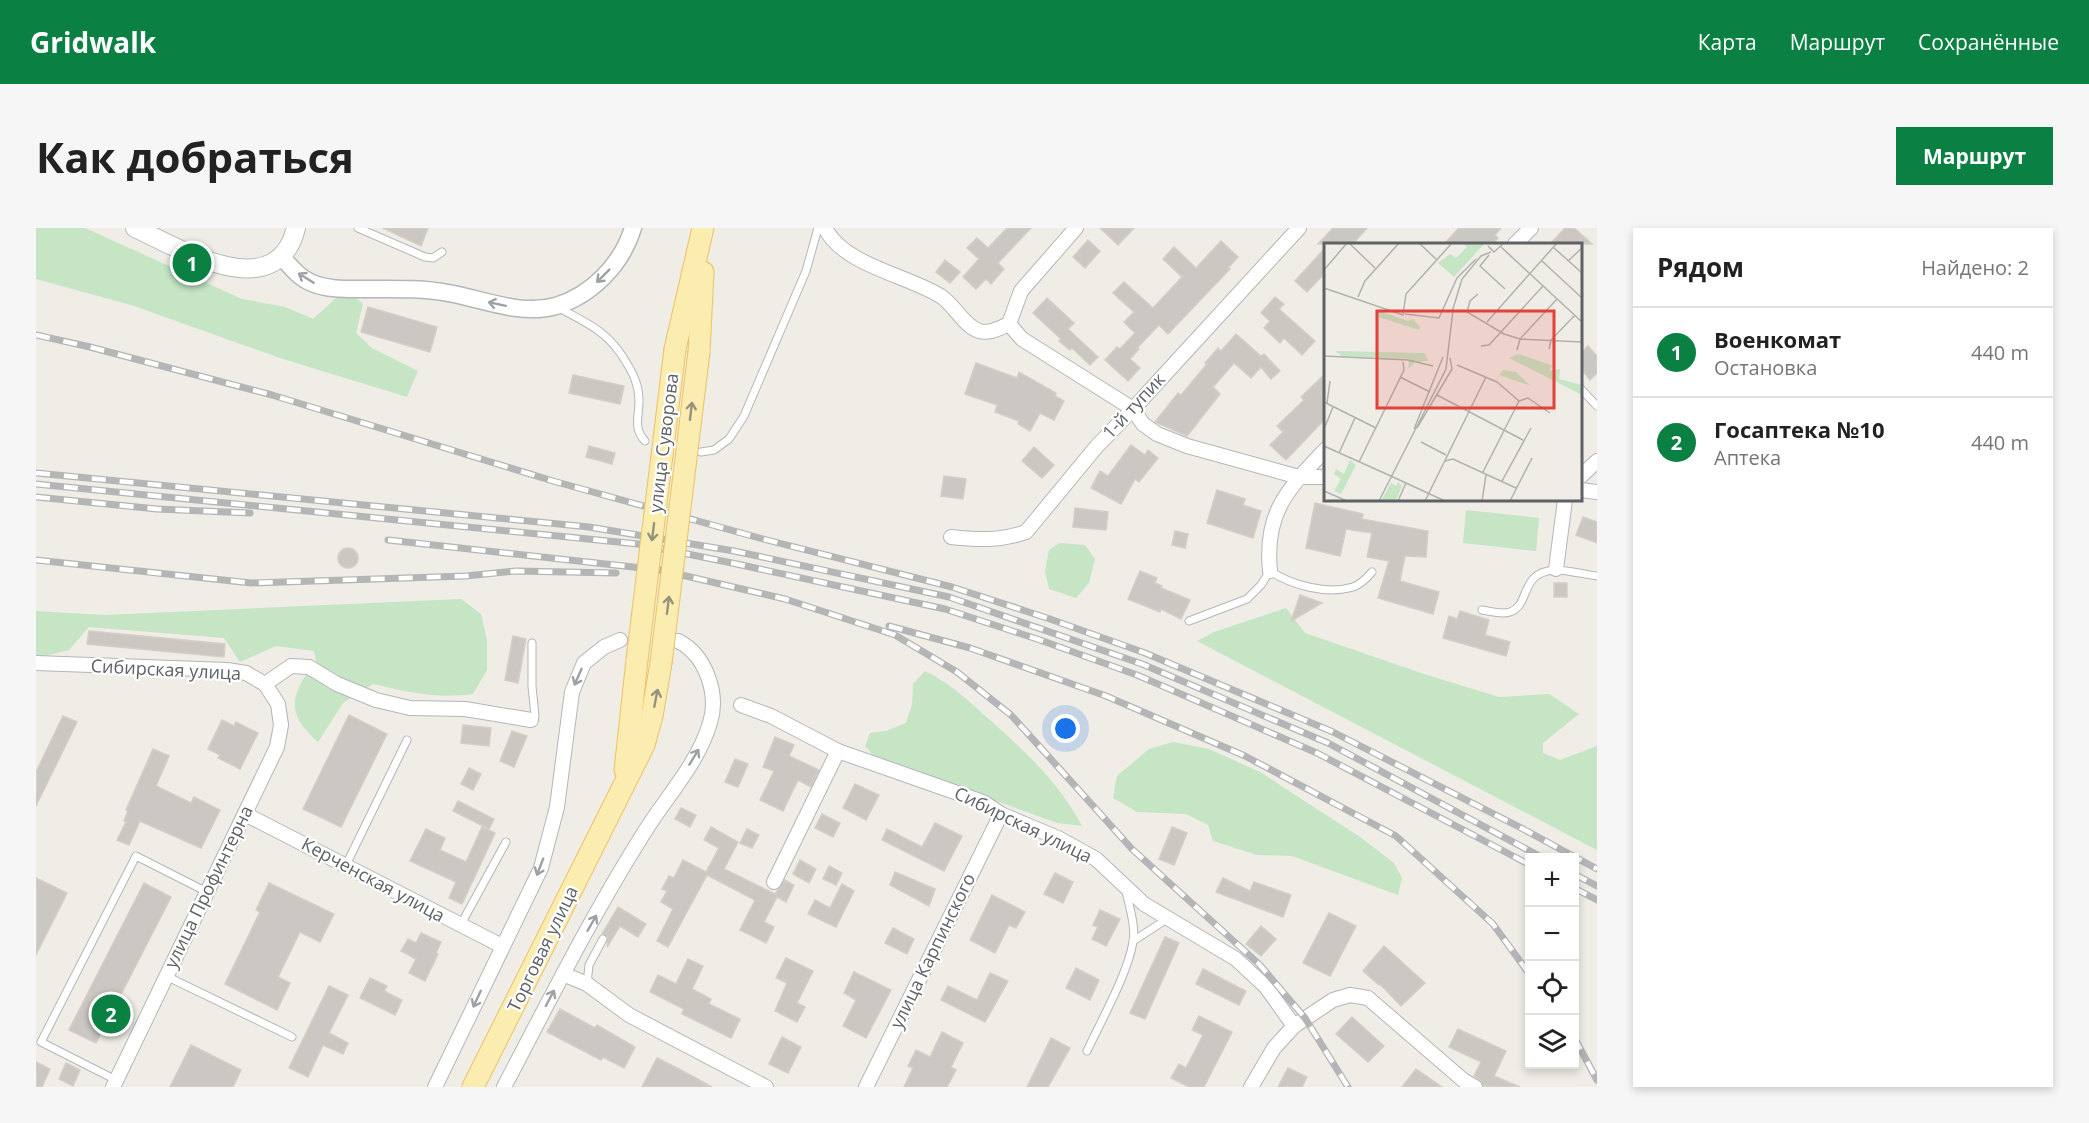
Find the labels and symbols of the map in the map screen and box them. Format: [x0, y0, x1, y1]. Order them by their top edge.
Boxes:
pin: 1 [172, 240, 212, 285]
inset map [1324, 243, 1582, 501]
one-way arrow [596, 269, 611, 284]
one-way arrow [298, 272, 315, 284]
one-way arrow [488, 297, 507, 309]
street label: 1-й тупик [1097, 367, 1170, 443]
street label: улица Суворова [643, 372, 683, 514]
one-way arrow [686, 402, 697, 422]
one-way arrow [647, 522, 658, 542]
one-way arrow [663, 595, 674, 615]
street label: Сибирская улица [90, 653, 242, 685]
one-way arrow [572, 667, 583, 686]
one-way arrow [651, 689, 662, 709]
your location [1051, 714, 1080, 743]
one-way arrow [688, 749, 700, 766]
street label: Сибирская улица [951, 780, 1096, 868]
street label: улица Профинтерна [158, 801, 258, 972]
street label: Керченская улица [298, 831, 449, 927]
one-way arrow [534, 858, 545, 876]
street label: улица Карпинского [884, 869, 980, 1032]
street label: Торговая улица [501, 882, 583, 1016]
one-way arrow [586, 915, 598, 932]
one-way arrow [545, 989, 557, 1007]
one-way arrow [470, 990, 482, 1008]
pin: 2 [92, 992, 130, 1036]

